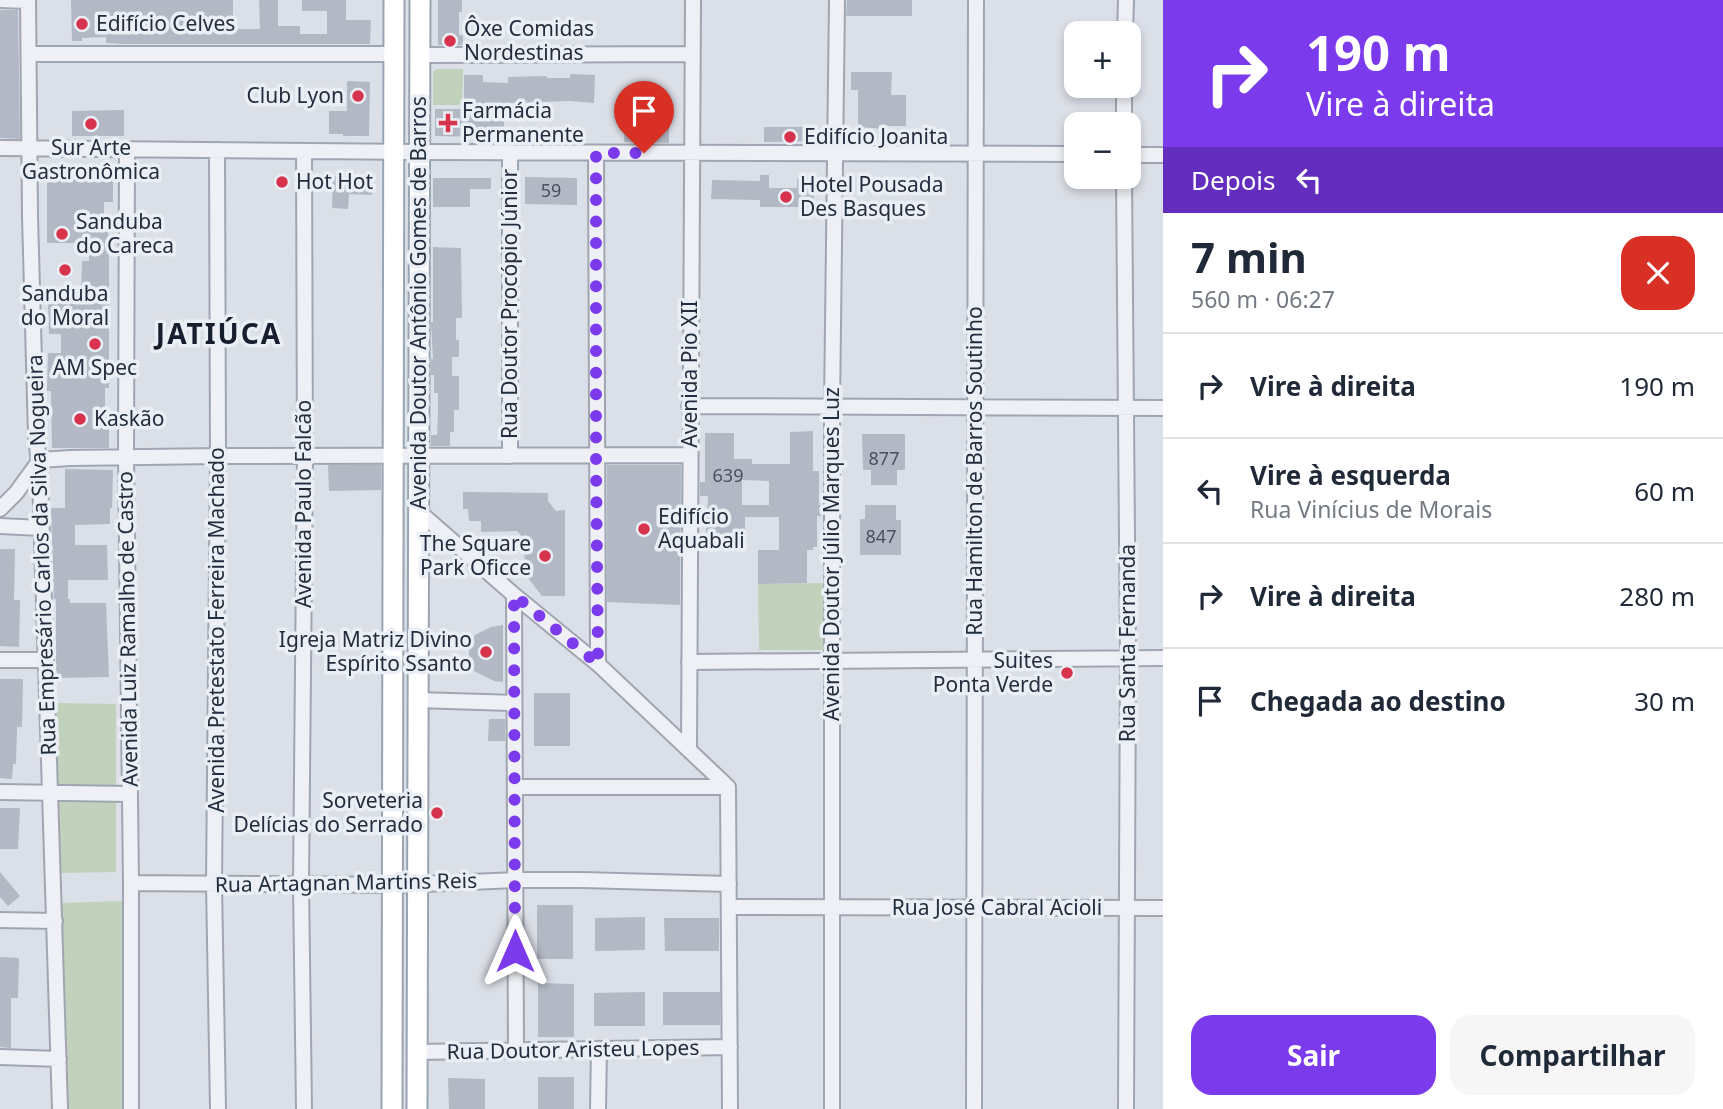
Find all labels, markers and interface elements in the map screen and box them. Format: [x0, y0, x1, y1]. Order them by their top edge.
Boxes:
place label: Edifício Celves [96, 9, 235, 37]
place label: Ôxe Comidas Nordestinas [464, 14, 594, 66]
marker: Edifício Celves [74, 16, 90, 32]
text: 190 m [1306, 19, 1451, 85]
map controls [1064, 21, 1141, 189]
button: + [1064, 21, 1141, 98]
icon: right [1191, 28, 1282, 119]
marker: Ôxe Comidas Nordestinas [442, 33, 458, 49]
place label: Club Lyon [247, 81, 344, 109]
pin [614, 81, 674, 153]
text: Vire à direita [1306, 82, 1495, 125]
marker: Club Lyon [350, 88, 366, 104]
icon: arrive [625, 92, 663, 130]
street label: Avenida Doutor Antônio Gomes de Barros [404, 96, 432, 510]
place label: Farmácia Permanente [462, 96, 584, 148]
button: − [1064, 112, 1141, 189]
marker: Farmácia Permanente [440, 115, 456, 131]
marker: Sur Arte Gastronômica [83, 116, 99, 132]
place label: Edifício Joanita [804, 122, 948, 150]
marker: Edifício Joanita [782, 129, 798, 145]
place label: Sur Arte Gastronômica [22, 133, 160, 185]
icon: left [1290, 161, 1328, 199]
text: Depois [1191, 162, 1276, 198]
place label: Hot Hot [296, 167, 374, 195]
street label: Rua Doutor Procópio Júnior [495, 169, 523, 439]
place label: Hotel Pousada Des Basques [800, 170, 944, 222]
marker: Hot Hot [274, 174, 290, 190]
house number: 59 [541, 178, 561, 202]
marker: Hotel Pousada Des Basques [778, 189, 794, 205]
place label: Sanduba do Careca [76, 207, 174, 259]
marker: Sanduba do Careca [54, 226, 70, 242]
text: 7 min [1191, 228, 1307, 285]
button: close [1621, 236, 1695, 310]
marker: Sanduba do Moral [57, 262, 73, 278]
place label: Sanduba do Moral [21, 279, 109, 331]
text: 560 m · 06:27 [1191, 283, 1335, 315]
street label: Avenida Pio XII [675, 300, 703, 448]
street label: Rua Hamilton de Barros Soutinho [960, 306, 988, 636]
district label: JATIÚCA [153, 314, 282, 352]
marker: AM Spec [87, 336, 103, 352]
place label: AM Spec [53, 353, 137, 381]
street label: Rua Empresário Carlos da Silva Nogueira [20, 354, 62, 756]
icon: right [1191, 367, 1229, 405]
text: Vire à direita [1250, 368, 1416, 404]
text: 190 m [1619, 368, 1695, 404]
street label: Avenida Doutor Júlio Marques Luz [817, 387, 845, 721]
street label: Avenida Paulo Falcão [289, 400, 317, 608]
place label: Kaskão [94, 404, 165, 432]
marker: Kaskão [72, 411, 88, 427]
house number: 877 [869, 446, 899, 470]
street label: Avenida Pretestato Ferreira Machado [202, 447, 230, 813]
text: Vire à esquerda [1250, 457, 1451, 493]
house number: 639 [713, 463, 743, 487]
street label: Avenida Luiz Ramalho de Castro [110, 471, 144, 787]
icon: left [1191, 472, 1229, 510]
text: 60 m [1634, 473, 1695, 509]
text: Rua Vinícius de Morais [1250, 493, 1492, 525]
place label: Edifício Aquabali [658, 502, 745, 554]
marker: Edifício Aquabali [636, 521, 652, 537]
house number: 847 [866, 524, 896, 548]
place label: The Square Park Oficce [420, 529, 531, 581]
street label: Rua Santa Fernanda [1113, 544, 1141, 742]
marker: The Square Park Oficce [537, 548, 553, 564]
icon: right [1191, 577, 1229, 615]
text: Vire à direita [1250, 578, 1416, 614]
text: 280 m [1619, 578, 1695, 614]
place label: Igreja Matriz Divino Espírito Ssanto [279, 625, 472, 677]
marker: Igreja Matriz Divino Espírito Ssanto [478, 644, 494, 660]
place label: Suites Ponta Verde [933, 646, 1053, 698]
marker: Suites Ponta Verde [1059, 665, 1075, 681]
icon: arrive [1191, 682, 1229, 720]
text: Chegada ao destino [1250, 683, 1506, 719]
text: 30 m [1634, 683, 1695, 719]
place label: Sorveteria Delícias do Serrado [233, 786, 423, 838]
marker: Sorveteria Delícias do Serrado [429, 805, 445, 821]
street label: Rua Artagnan Martins Reis [215, 866, 477, 898]
street label: Rua José Cabral Acioli [892, 893, 1102, 921]
position arrow [478, 914, 552, 988]
button: Sair [1191, 1015, 1436, 1095]
button: Compartilhar [1450, 1015, 1695, 1095]
street label: Rua Doutor Aristeu Lopes [446, 1033, 700, 1065]

